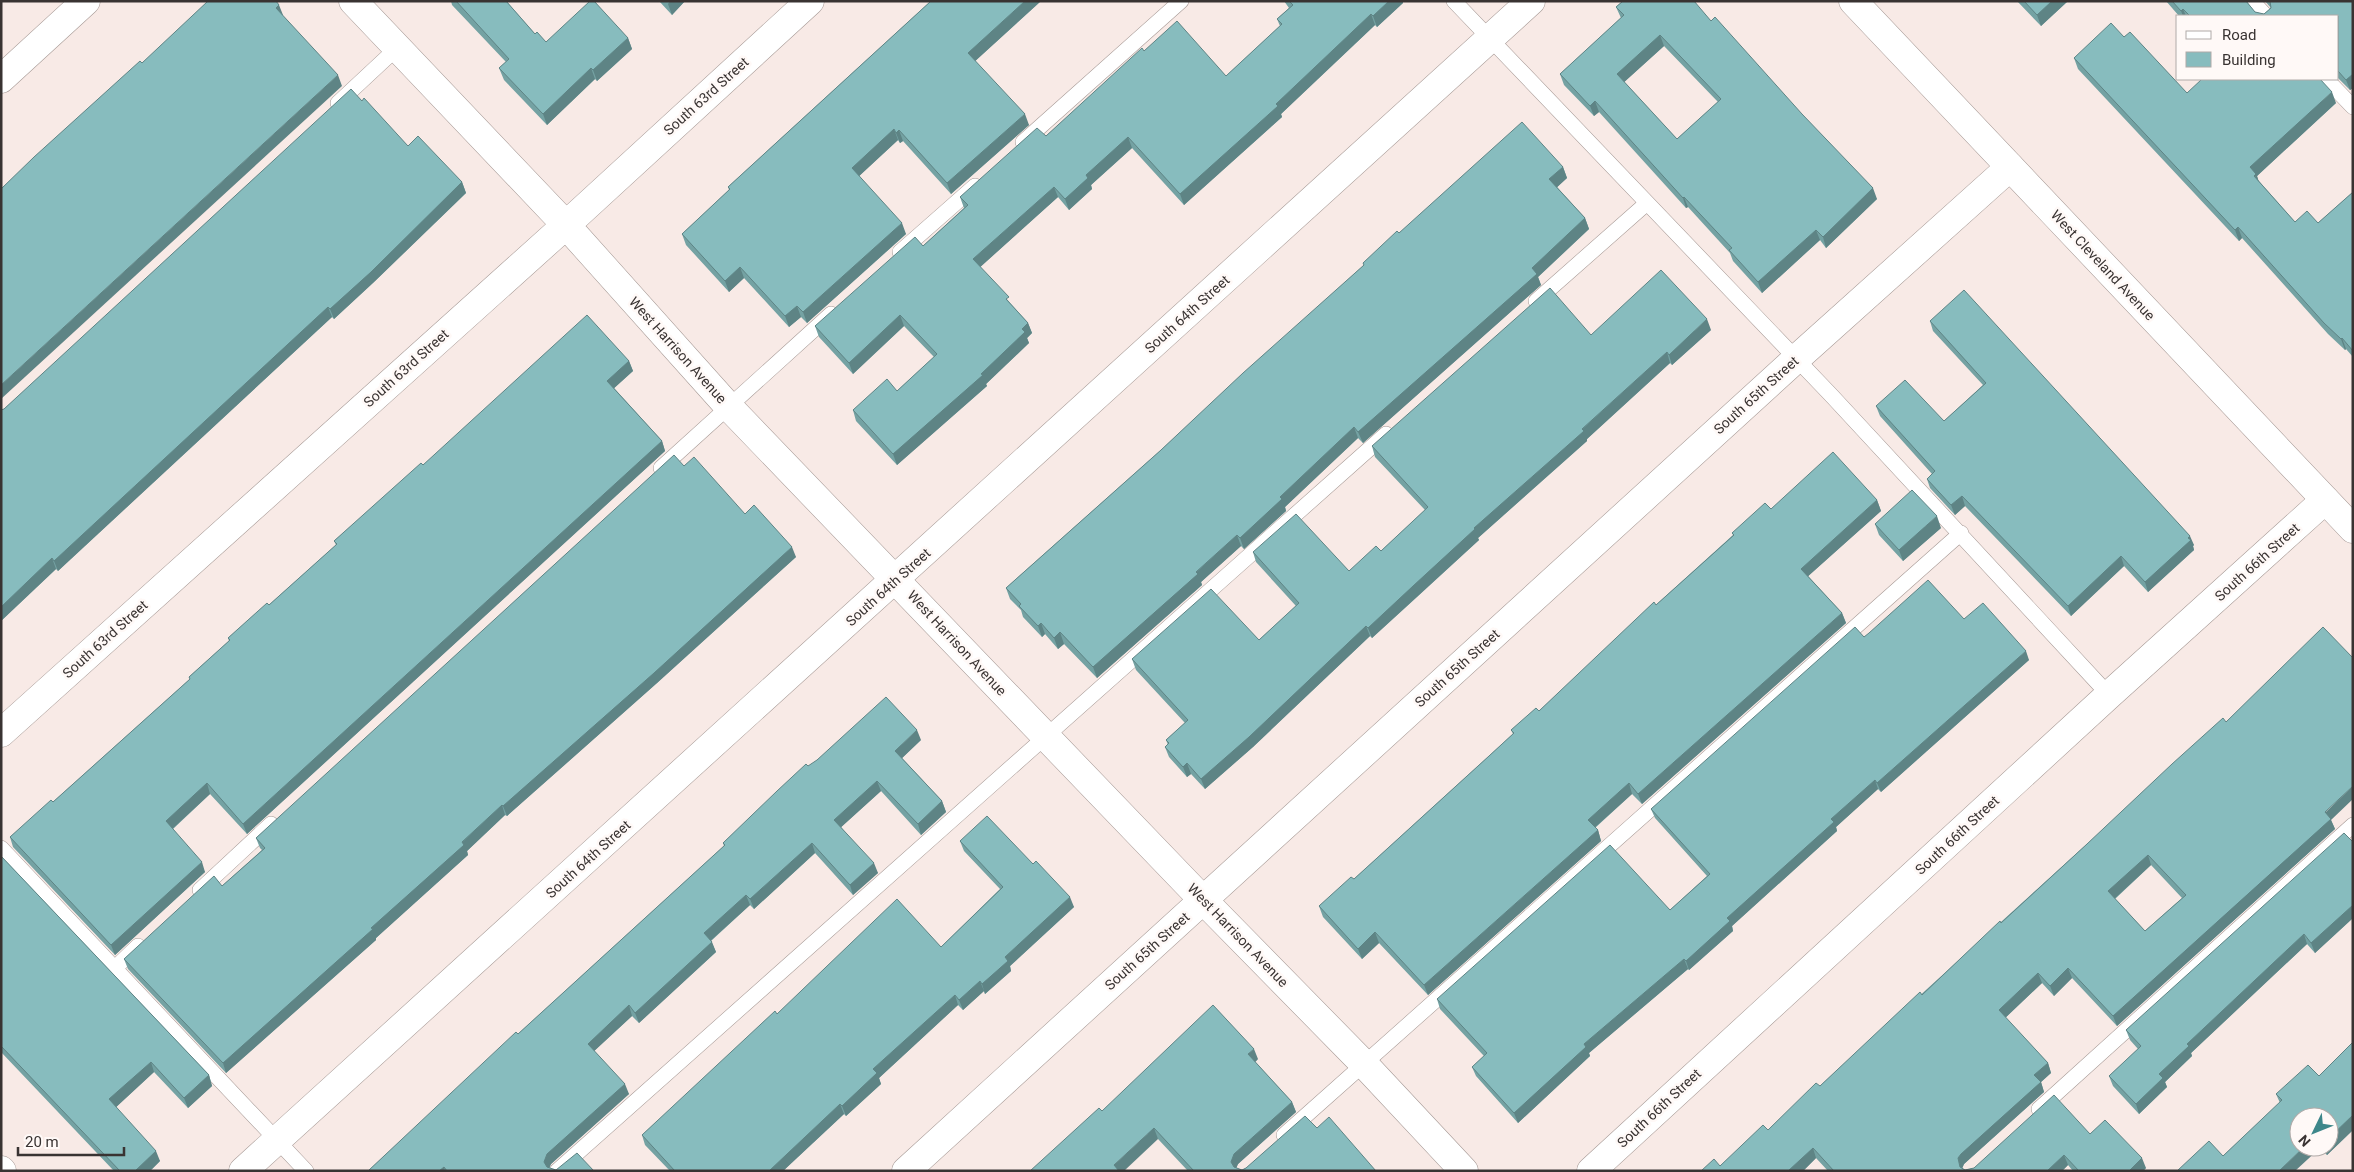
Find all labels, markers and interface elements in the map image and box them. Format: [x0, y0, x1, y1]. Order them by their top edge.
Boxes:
legend [2176, 15, 2339, 80]
text: Road [2222, 26, 2256, 44]
text: Building [2222, 51, 2276, 69]
street label: South 63rd Street [660, 53, 752, 138]
street label: West Cleveland Avenue [2048, 207, 2158, 323]
street label: South 64th Street [1141, 272, 1233, 356]
street label: West Harrison Avenue [626, 294, 730, 406]
street label: South 63rd Street [360, 325, 452, 410]
street label: South 65th Street [1710, 353, 1802, 437]
street label: South 66th Street [2211, 520, 2303, 604]
street label: South 64th Street [842, 545, 934, 629]
street label: West Harrison Avenue [904, 587, 1010, 699]
street label: South 63rd Street [59, 596, 151, 681]
street label: South 65th Street [1411, 626, 1503, 710]
street label: South 66th Street [1912, 792, 2002, 878]
street label: South 64th Street [542, 817, 634, 901]
street label: West Harrison Avenue [1184, 880, 1292, 990]
street label: South 65th Street [1101, 909, 1193, 993]
street label: South 66th Street [1614, 1065, 1704, 1151]
north arrow [2289, 1107, 2339, 1157]
scale bar [18, 1124, 124, 1156]
text: N [2295, 1132, 2314, 1150]
text: 20 m [25, 1133, 59, 1151]

